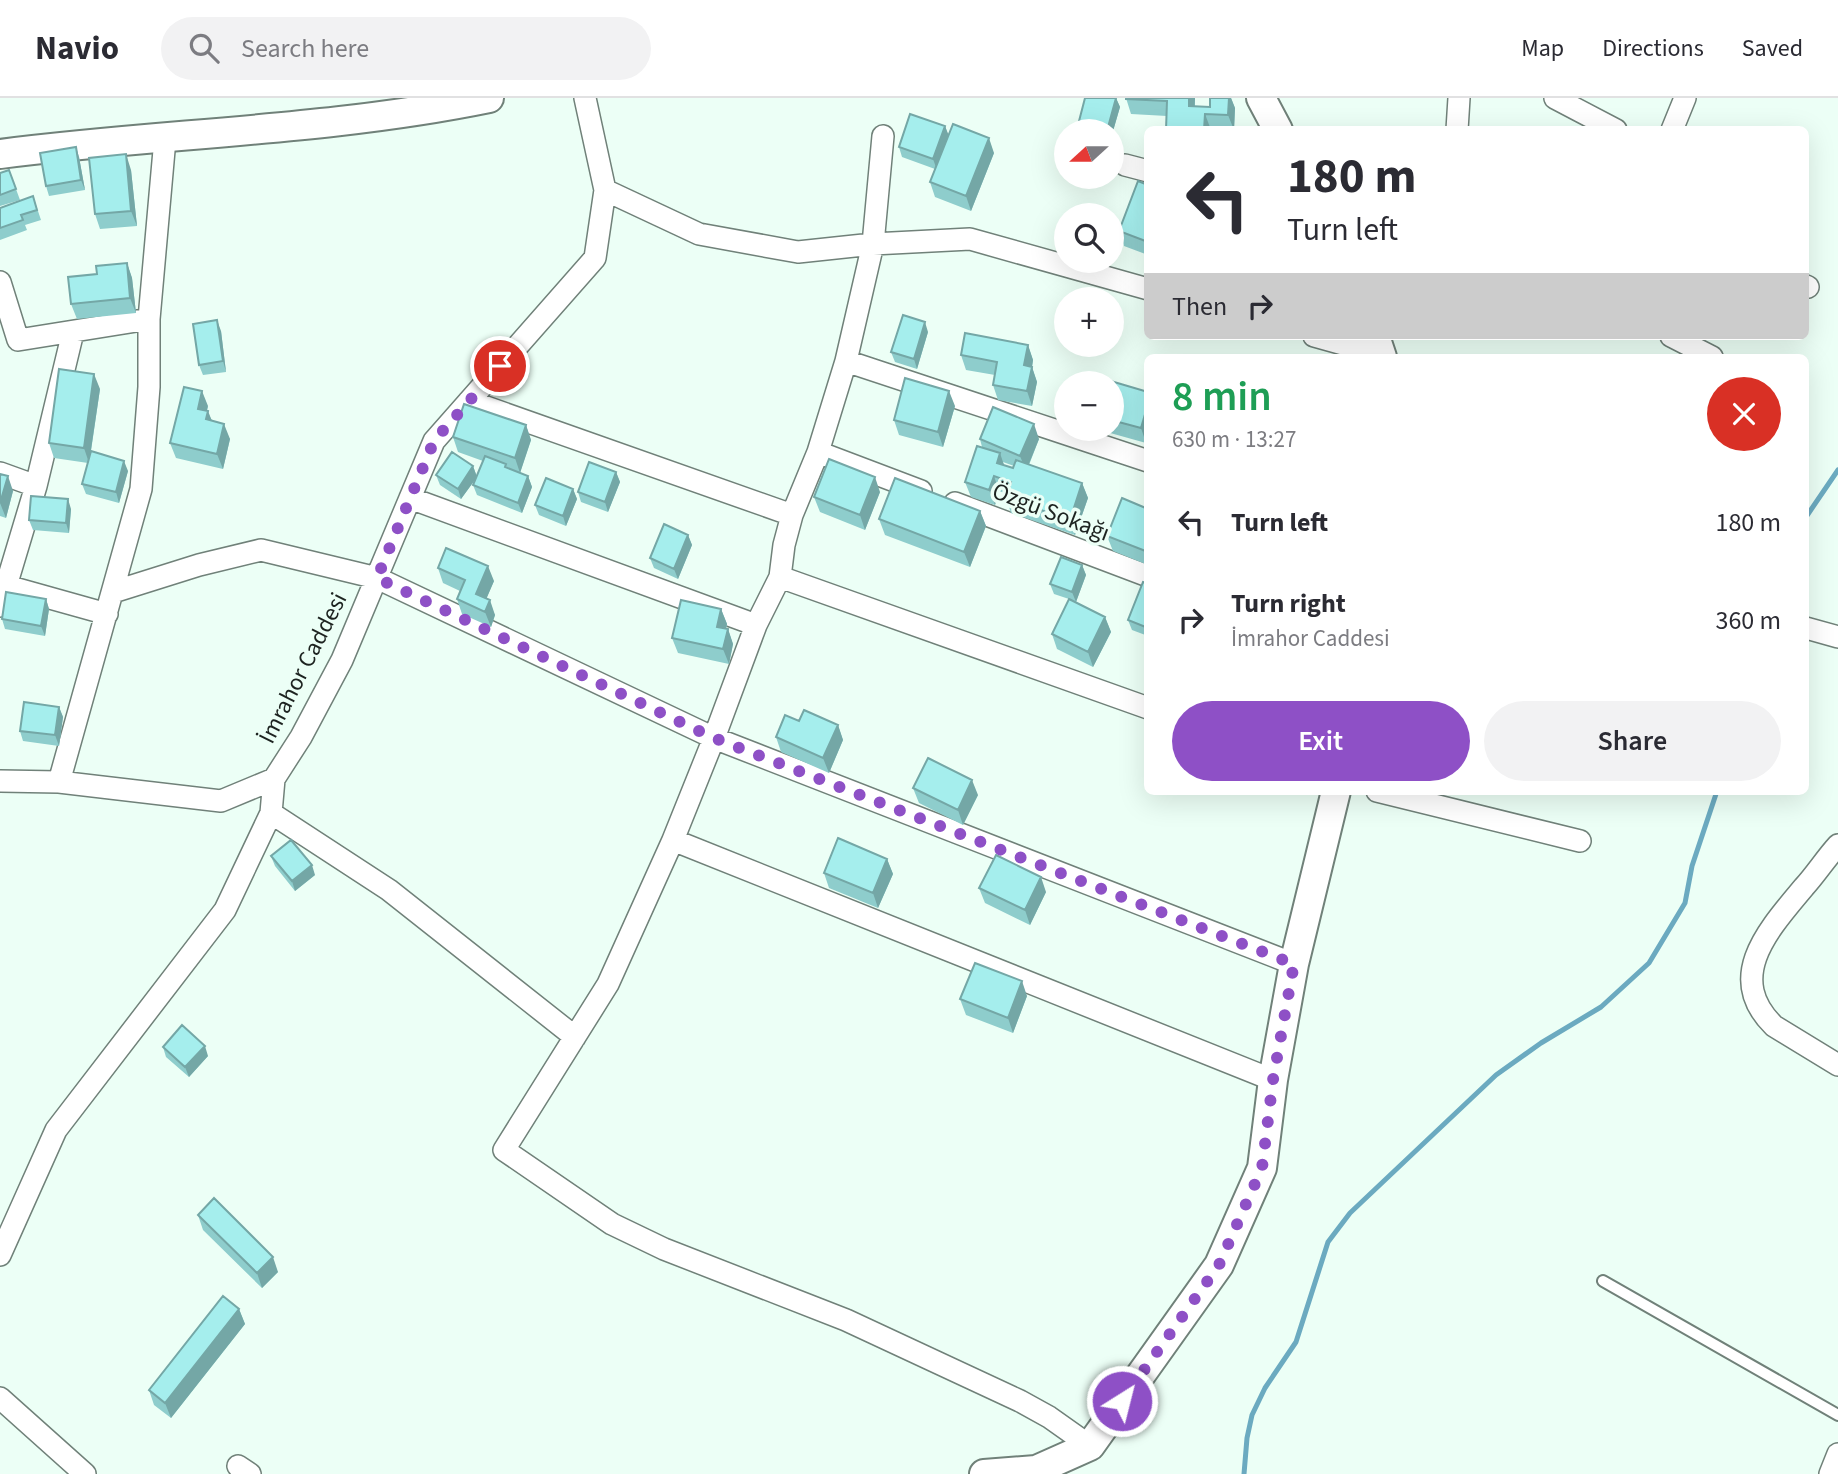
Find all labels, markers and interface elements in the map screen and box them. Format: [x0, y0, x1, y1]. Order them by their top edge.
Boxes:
search box [161, 17, 651, 80]
text: Navio [35, 25, 119, 72]
icon: search [185, 29, 223, 67]
text: Search here [241, 30, 369, 67]
text: Map [1521, 31, 1564, 66]
text: Directions [1602, 31, 1704, 66]
text: Saved [1742, 31, 1803, 66]
north arrow [1054, 119, 1124, 189]
map controls [1054, 119, 1124, 441]
text: 180 m [1287, 142, 1416, 212]
icon: left [1172, 154, 1263, 245]
button: search [1054, 203, 1124, 273]
text: Turn left [1287, 207, 1398, 253]
button: + [1054, 287, 1124, 357]
icon: right [1241, 287, 1279, 325]
text: Then [1172, 288, 1227, 325]
pin [470, 336, 530, 396]
icon: arrive [481, 347, 519, 385]
text: 8 min [1172, 367, 1272, 427]
button: − [1054, 371, 1124, 441]
button: close [1707, 377, 1781, 451]
text: 630 m · 13:27 [1172, 423, 1296, 456]
street label: Özgü Sokağı [987, 474, 1115, 550]
icon: left [1172, 503, 1210, 541]
text: Turn left [1231, 504, 1328, 541]
text: 180 m [1715, 504, 1781, 541]
text: Turn right [1231, 585, 1346, 622]
street label: İmrahor Caddesi [250, 586, 356, 750]
icon: right [1172, 601, 1210, 639]
text: 360 m [1715, 602, 1781, 639]
text: İmrahor Caddesi [1231, 622, 1390, 655]
button: Exit [1172, 701, 1470, 781]
button: Share [1484, 701, 1781, 781]
position arrow [1085, 1364, 1159, 1438]

